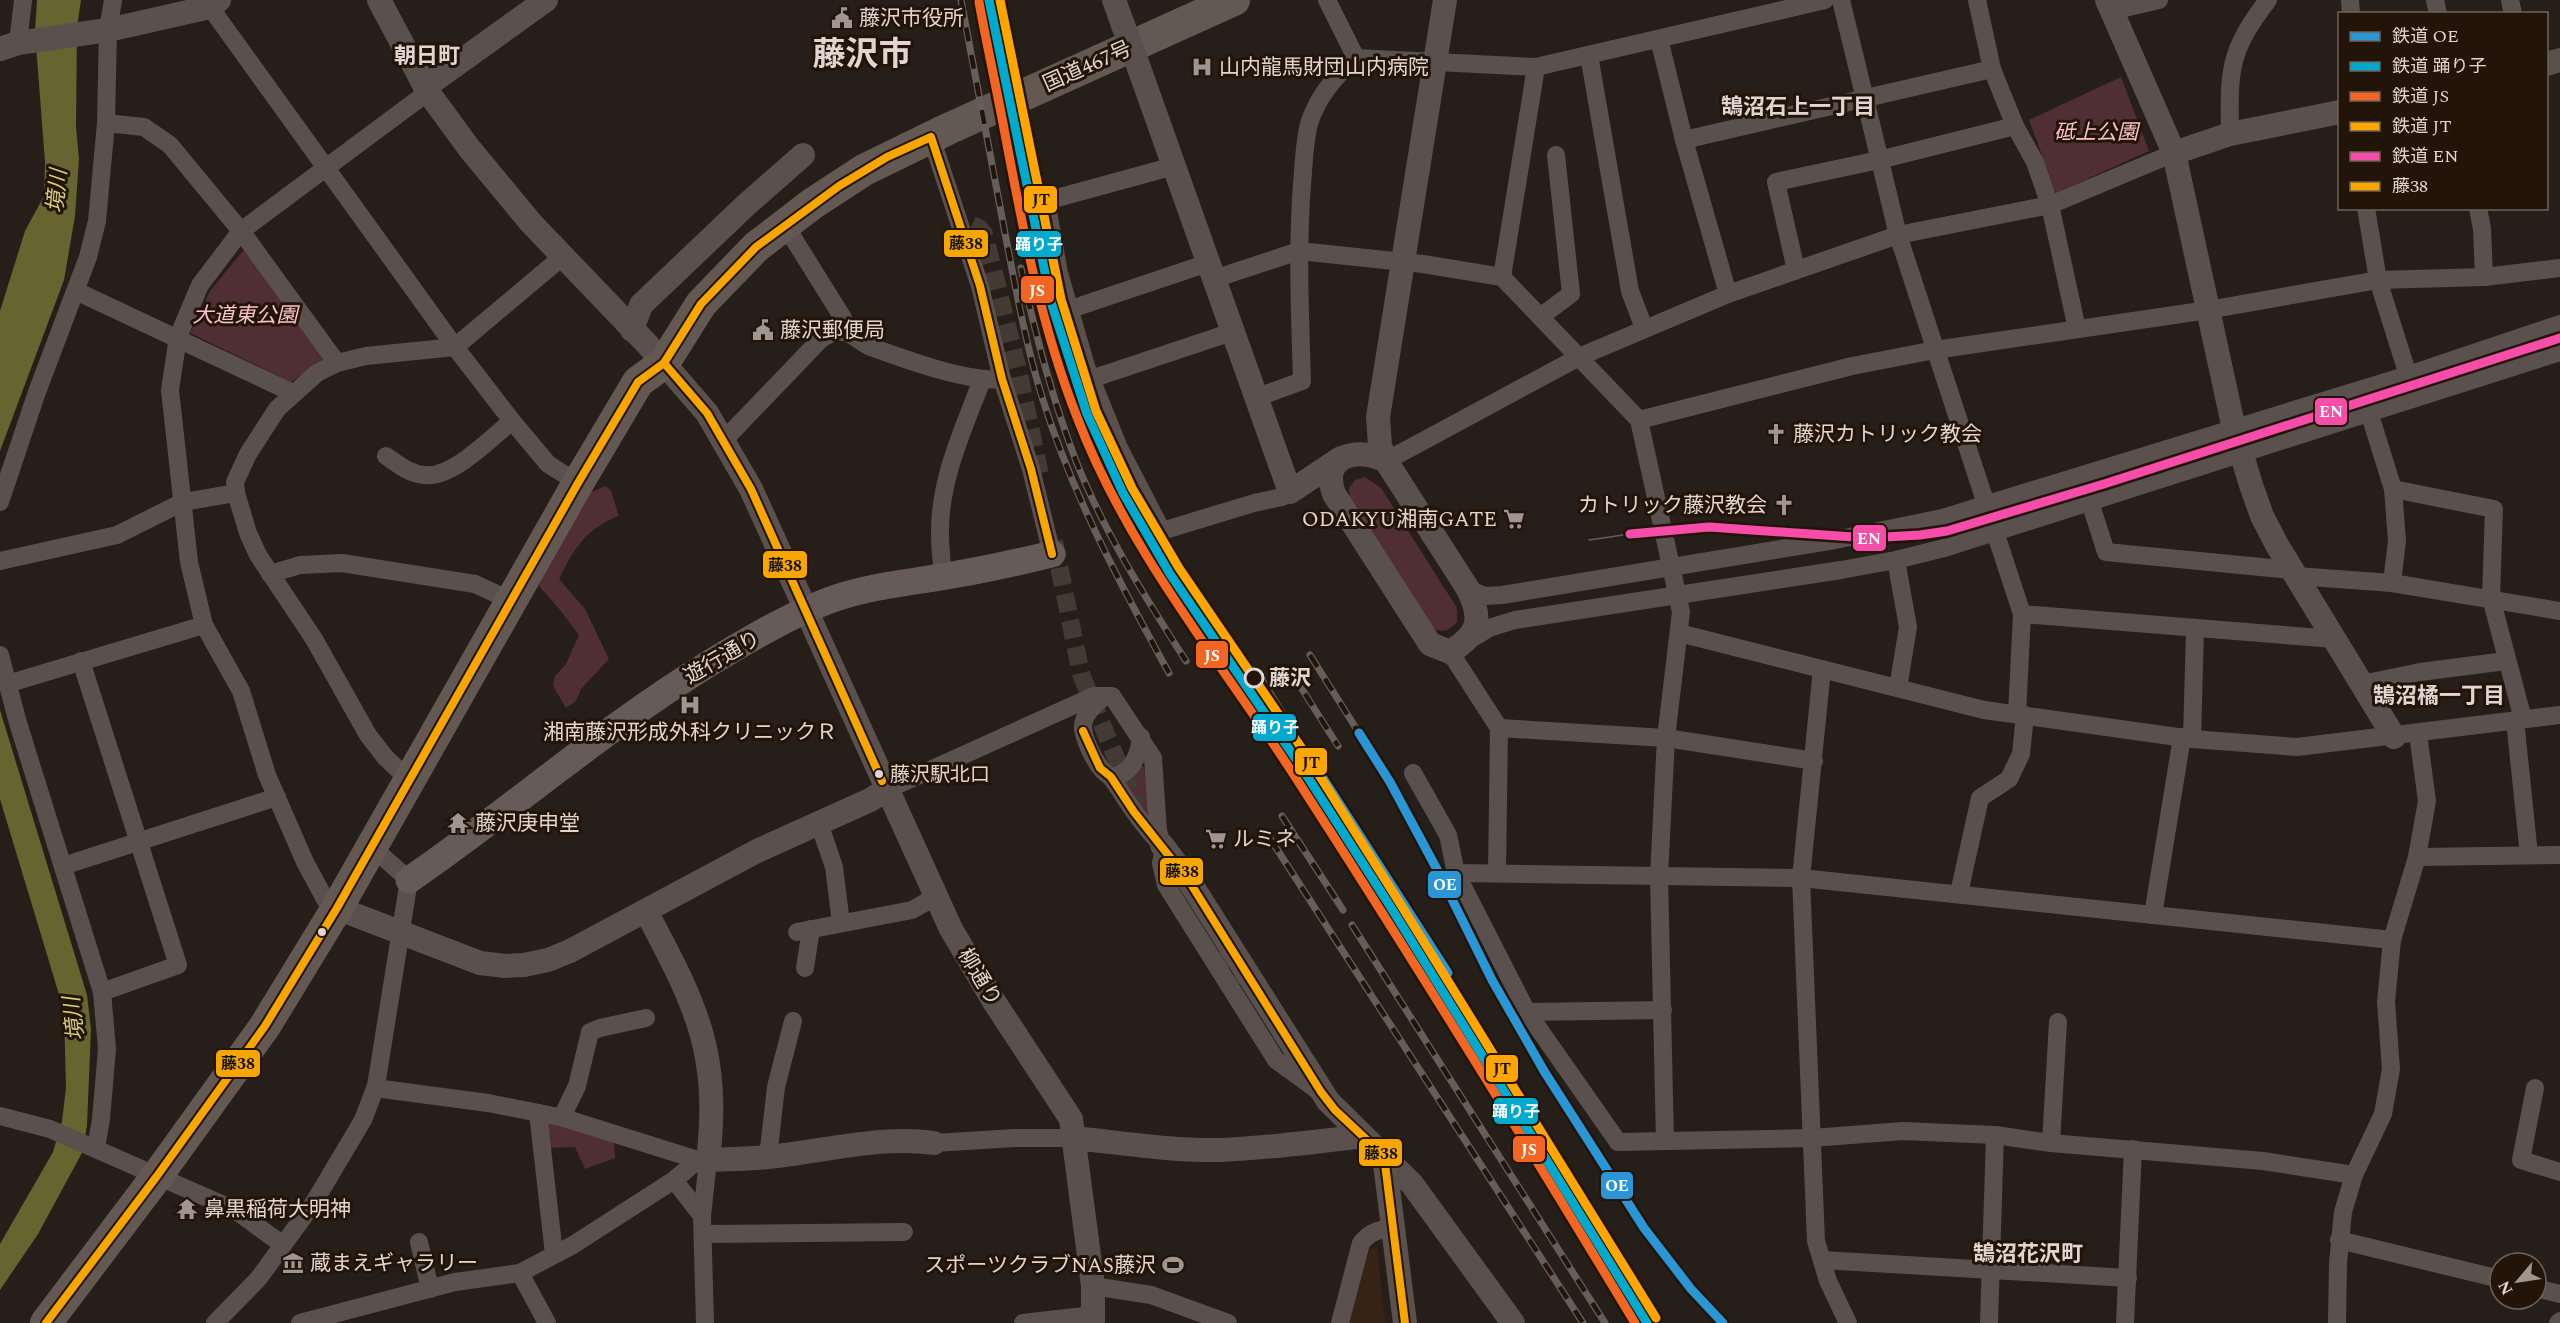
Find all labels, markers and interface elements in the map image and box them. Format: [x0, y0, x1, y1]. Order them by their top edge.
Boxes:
place label: 藤沢市役所 [859, 3, 964, 35]
public building icon: 藤沢市役所 [830, 6, 854, 30]
legend [2338, 12, 2548, 210]
text: 鉄道 OE [2392, 23, 2459, 50]
district label: 藤沢市 [813, 30, 912, 80]
street label: 国道467号 [1038, 33, 1137, 101]
district label: 朝日町 [394, 40, 460, 73]
place label: 山内龍馬財団山内病院 [1219, 52, 1429, 84]
text: 鉄道 踊り子 [2392, 53, 2487, 80]
hospital icon: 山内龍馬財団山内病院 [1190, 55, 1214, 79]
text: 鉄道 JS [2392, 83, 2449, 110]
district label: 鵠沼石上一丁目 [1721, 91, 1875, 124]
text: 鉄道 JT [2392, 113, 2452, 140]
park label: 砥上公園 [2054, 117, 2141, 149]
text: 鉄道 EN [2392, 143, 2459, 170]
water label: 境川 [39, 166, 76, 214]
text: 藤38 [2392, 173, 2428, 200]
line badge: JT [1023, 185, 1058, 214]
text: JT [1032, 188, 1050, 212]
line badge: 藤38 [943, 229, 989, 258]
line badge: 踊り子 [1016, 230, 1062, 258]
text: 藤38 [949, 232, 983, 256]
text: 踊り子 [1015, 233, 1063, 257]
line badge: JS [1020, 275, 1055, 304]
text: JS [1029, 279, 1045, 303]
park label: 大道東公園 [193, 300, 300, 332]
place label: 藤沢郵便局 [780, 315, 885, 347]
public building icon: 藤沢郵便局 [751, 318, 775, 342]
line badge: EN [2314, 397, 2348, 426]
text: EN [2319, 400, 2343, 424]
place label: 藤沢カトリック教会 [1793, 419, 1982, 451]
church icon: 藤沢カトリック教会 [1764, 422, 1788, 446]
place label: カトリック藤沢教会 [1578, 490, 1767, 522]
church icon: カトリック藤沢教会 [1772, 493, 1796, 517]
place label: ODAKYU湘南GATE [1302, 504, 1497, 536]
supermarket icon: ODAKYU湘南GATE [1502, 507, 1526, 531]
line badge: EN [1852, 524, 1887, 552]
text: EN [1857, 527, 1881, 551]
line badge: 藤38 [762, 550, 808, 579]
text: 藤38 [768, 554, 802, 578]
street label: 遊行通り [678, 623, 767, 693]
line badge: JS [1195, 640, 1229, 669]
text: JS [1204, 644, 1220, 668]
place label: 藤沢 [1269, 663, 1311, 695]
marker: 藤沢 [1244, 668, 1264, 688]
district label: 鵠沼橘一丁目 [2373, 680, 2505, 713]
hospital icon: 湘南藤沢形成外科クリニックＲ [678, 693, 702, 717]
line badge: 踊り子 [1252, 713, 1297, 742]
text: 踊り子 [1251, 716, 1299, 740]
place label: 湘南藤沢形成外科クリニックＲ [543, 717, 837, 749]
line badge: JT [1294, 747, 1328, 776]
text: JT [1302, 751, 1320, 775]
place label: 藤沢駅北口 [890, 760, 990, 790]
marker: 藤沢駅北口 [873, 768, 885, 780]
place label: 藤沢庚申堂 [475, 808, 580, 840]
temple icon: 藤沢庚申堂 [446, 811, 470, 835]
place label: ルミネ [1233, 824, 1296, 856]
supermarket icon: ルミネ [1204, 827, 1228, 851]
line badge: 藤38 [1159, 857, 1204, 886]
text: 藤38 [1165, 860, 1199, 884]
line badge: OE [1427, 870, 1462, 899]
text: OE [1433, 873, 1457, 897]
unlabelled marker [316, 926, 328, 938]
street label: 柳通り [949, 942, 1009, 1013]
water label: 境川 [55, 993, 94, 1043]
line badge: 藤38 [215, 1049, 261, 1078]
text: 藤38 [221, 1052, 255, 1076]
line badge: JT [1485, 1054, 1519, 1083]
text: JT [1493, 1057, 1511, 1081]
line badge: 踊り子 [1493, 1097, 1539, 1125]
text: 踊り子 [1492, 1100, 1540, 1124]
line badge: JS [1512, 1135, 1546, 1163]
line badge: 藤38 [1358, 1138, 1403, 1167]
text: JS [1521, 1138, 1537, 1162]
text: 藤38 [1364, 1142, 1398, 1166]
line badge: OE [1600, 1171, 1634, 1200]
text: OE [1605, 1174, 1629, 1198]
place label: 鼻黒稲荷大明神 [204, 1194, 351, 1226]
temple icon: 鼻黒稲荷大明神 [175, 1197, 199, 1221]
district label: 鵠沼花沢町 [1973, 1238, 2083, 1271]
place label: 蔵まえギャラリー [310, 1248, 478, 1280]
place label: スポーツクラブNAS藤沢 [924, 1250, 1156, 1282]
museum icon: 蔵まえギャラリー [281, 1251, 305, 1275]
north arrow [2488, 1251, 2548, 1311]
sports icon: スポーツクラブNAS藤沢 [1161, 1253, 1185, 1277]
text: N [2492, 1276, 2519, 1299]

